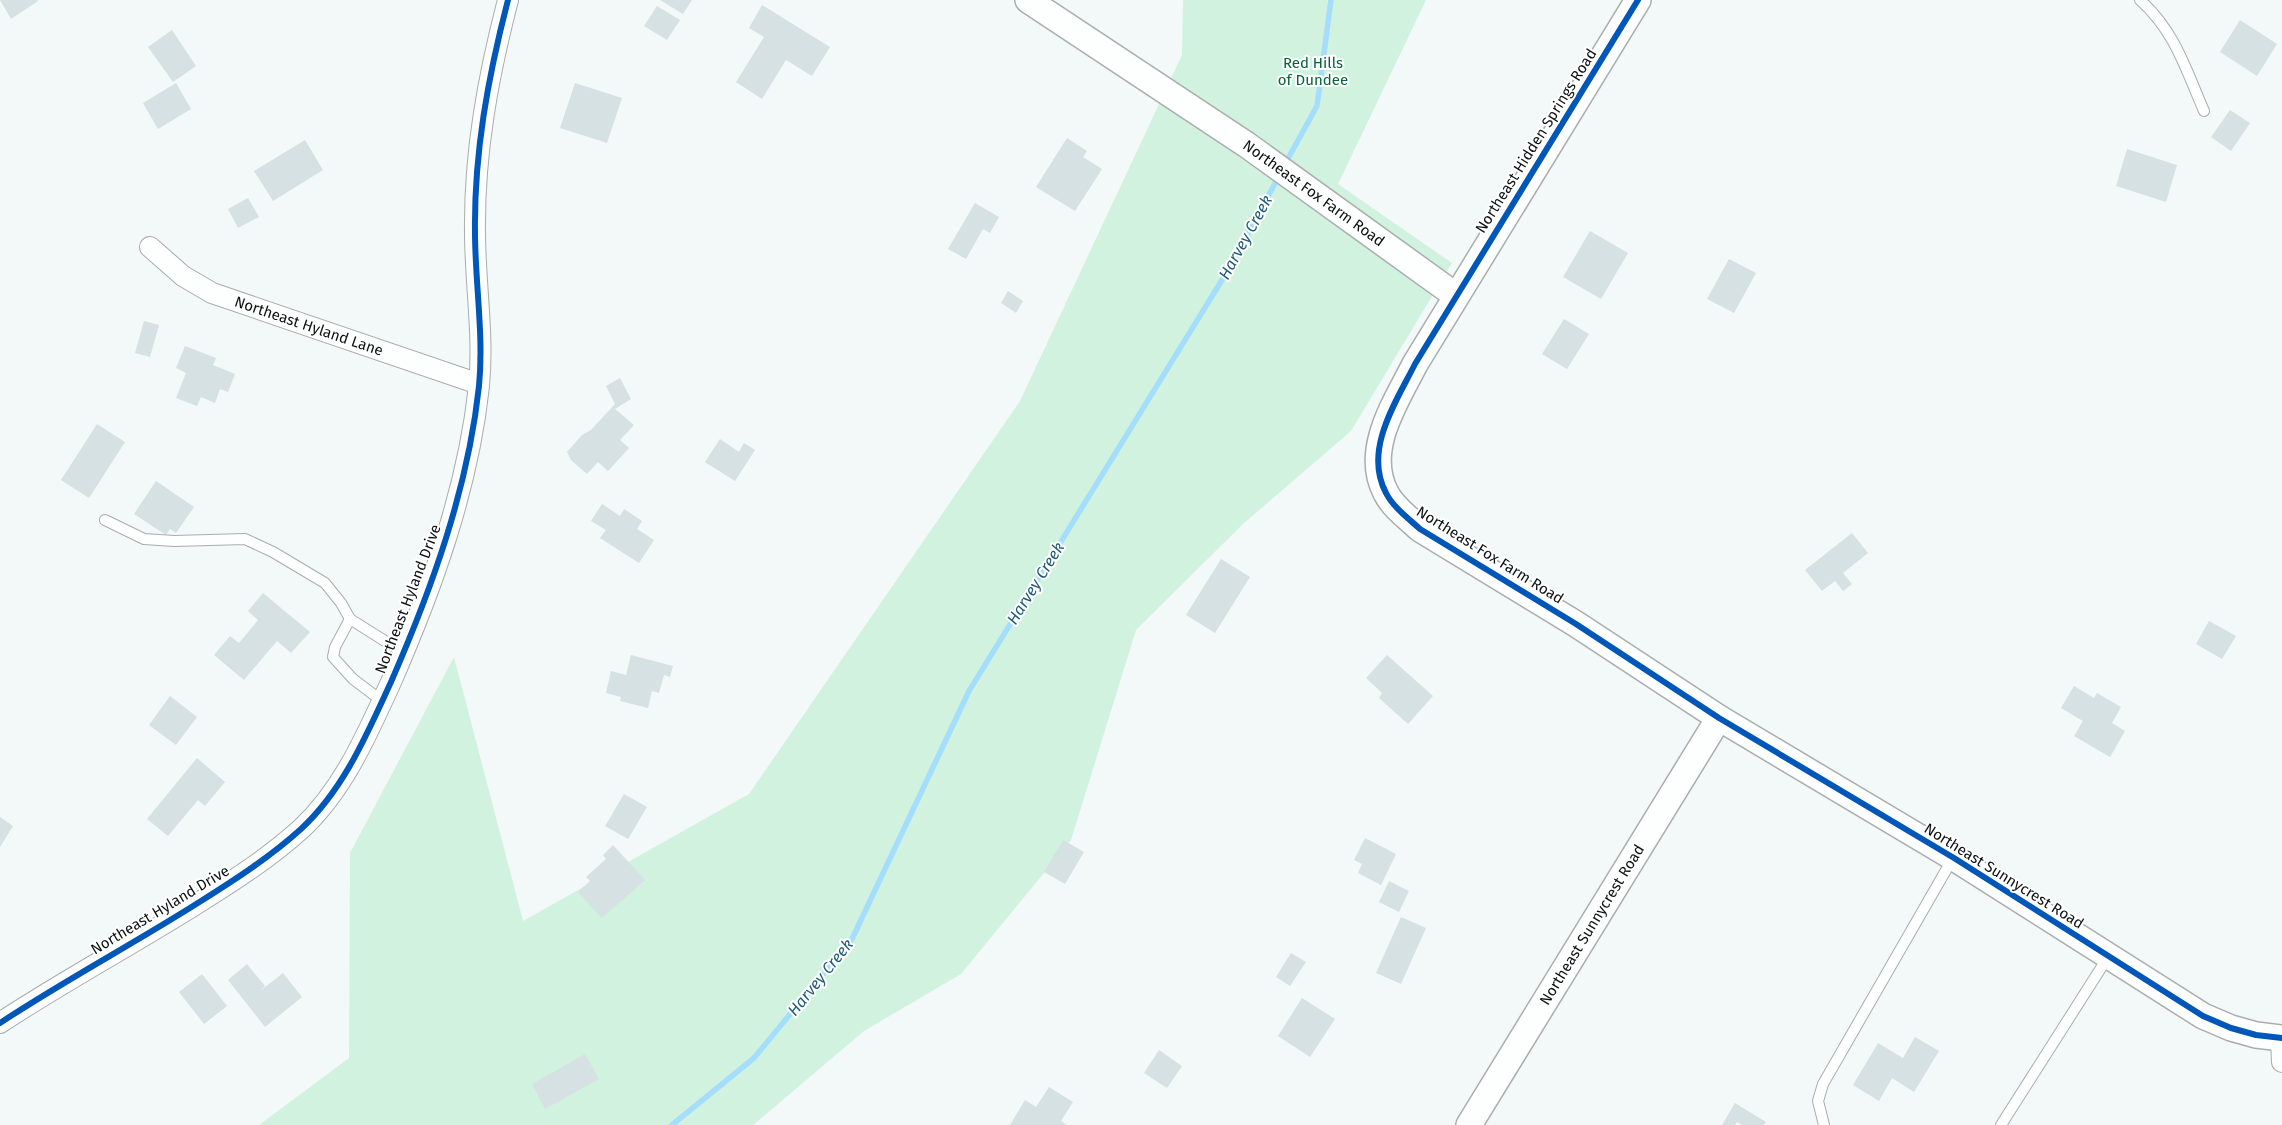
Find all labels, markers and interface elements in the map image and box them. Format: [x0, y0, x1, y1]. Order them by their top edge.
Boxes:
street label: Northeast Hidden Springs Road [1472, 46, 1600, 236]
park label: Red Hills of Dundee [1278, 54, 1348, 89]
street label: Northeast Fox Farm Road [1240, 136, 1388, 250]
water label: Harvey Creek [1215, 192, 1276, 283]
street label: Northeast Hyland Lane [232, 292, 386, 360]
street label: Northeast Fox Farm Road [1413, 502, 1567, 608]
street label: Northeast Hyland Drive [371, 522, 445, 676]
water label: Harvey Creek [1003, 538, 1068, 628]
street label: Northeast Sunnycrest Road [1921, 819, 2087, 933]
street label: Northeast Sunnycrest Road [1536, 841, 1648, 1008]
street label: Northeast Hyland Drive [87, 861, 233, 959]
water label: Harvey Creek [784, 935, 857, 1020]

